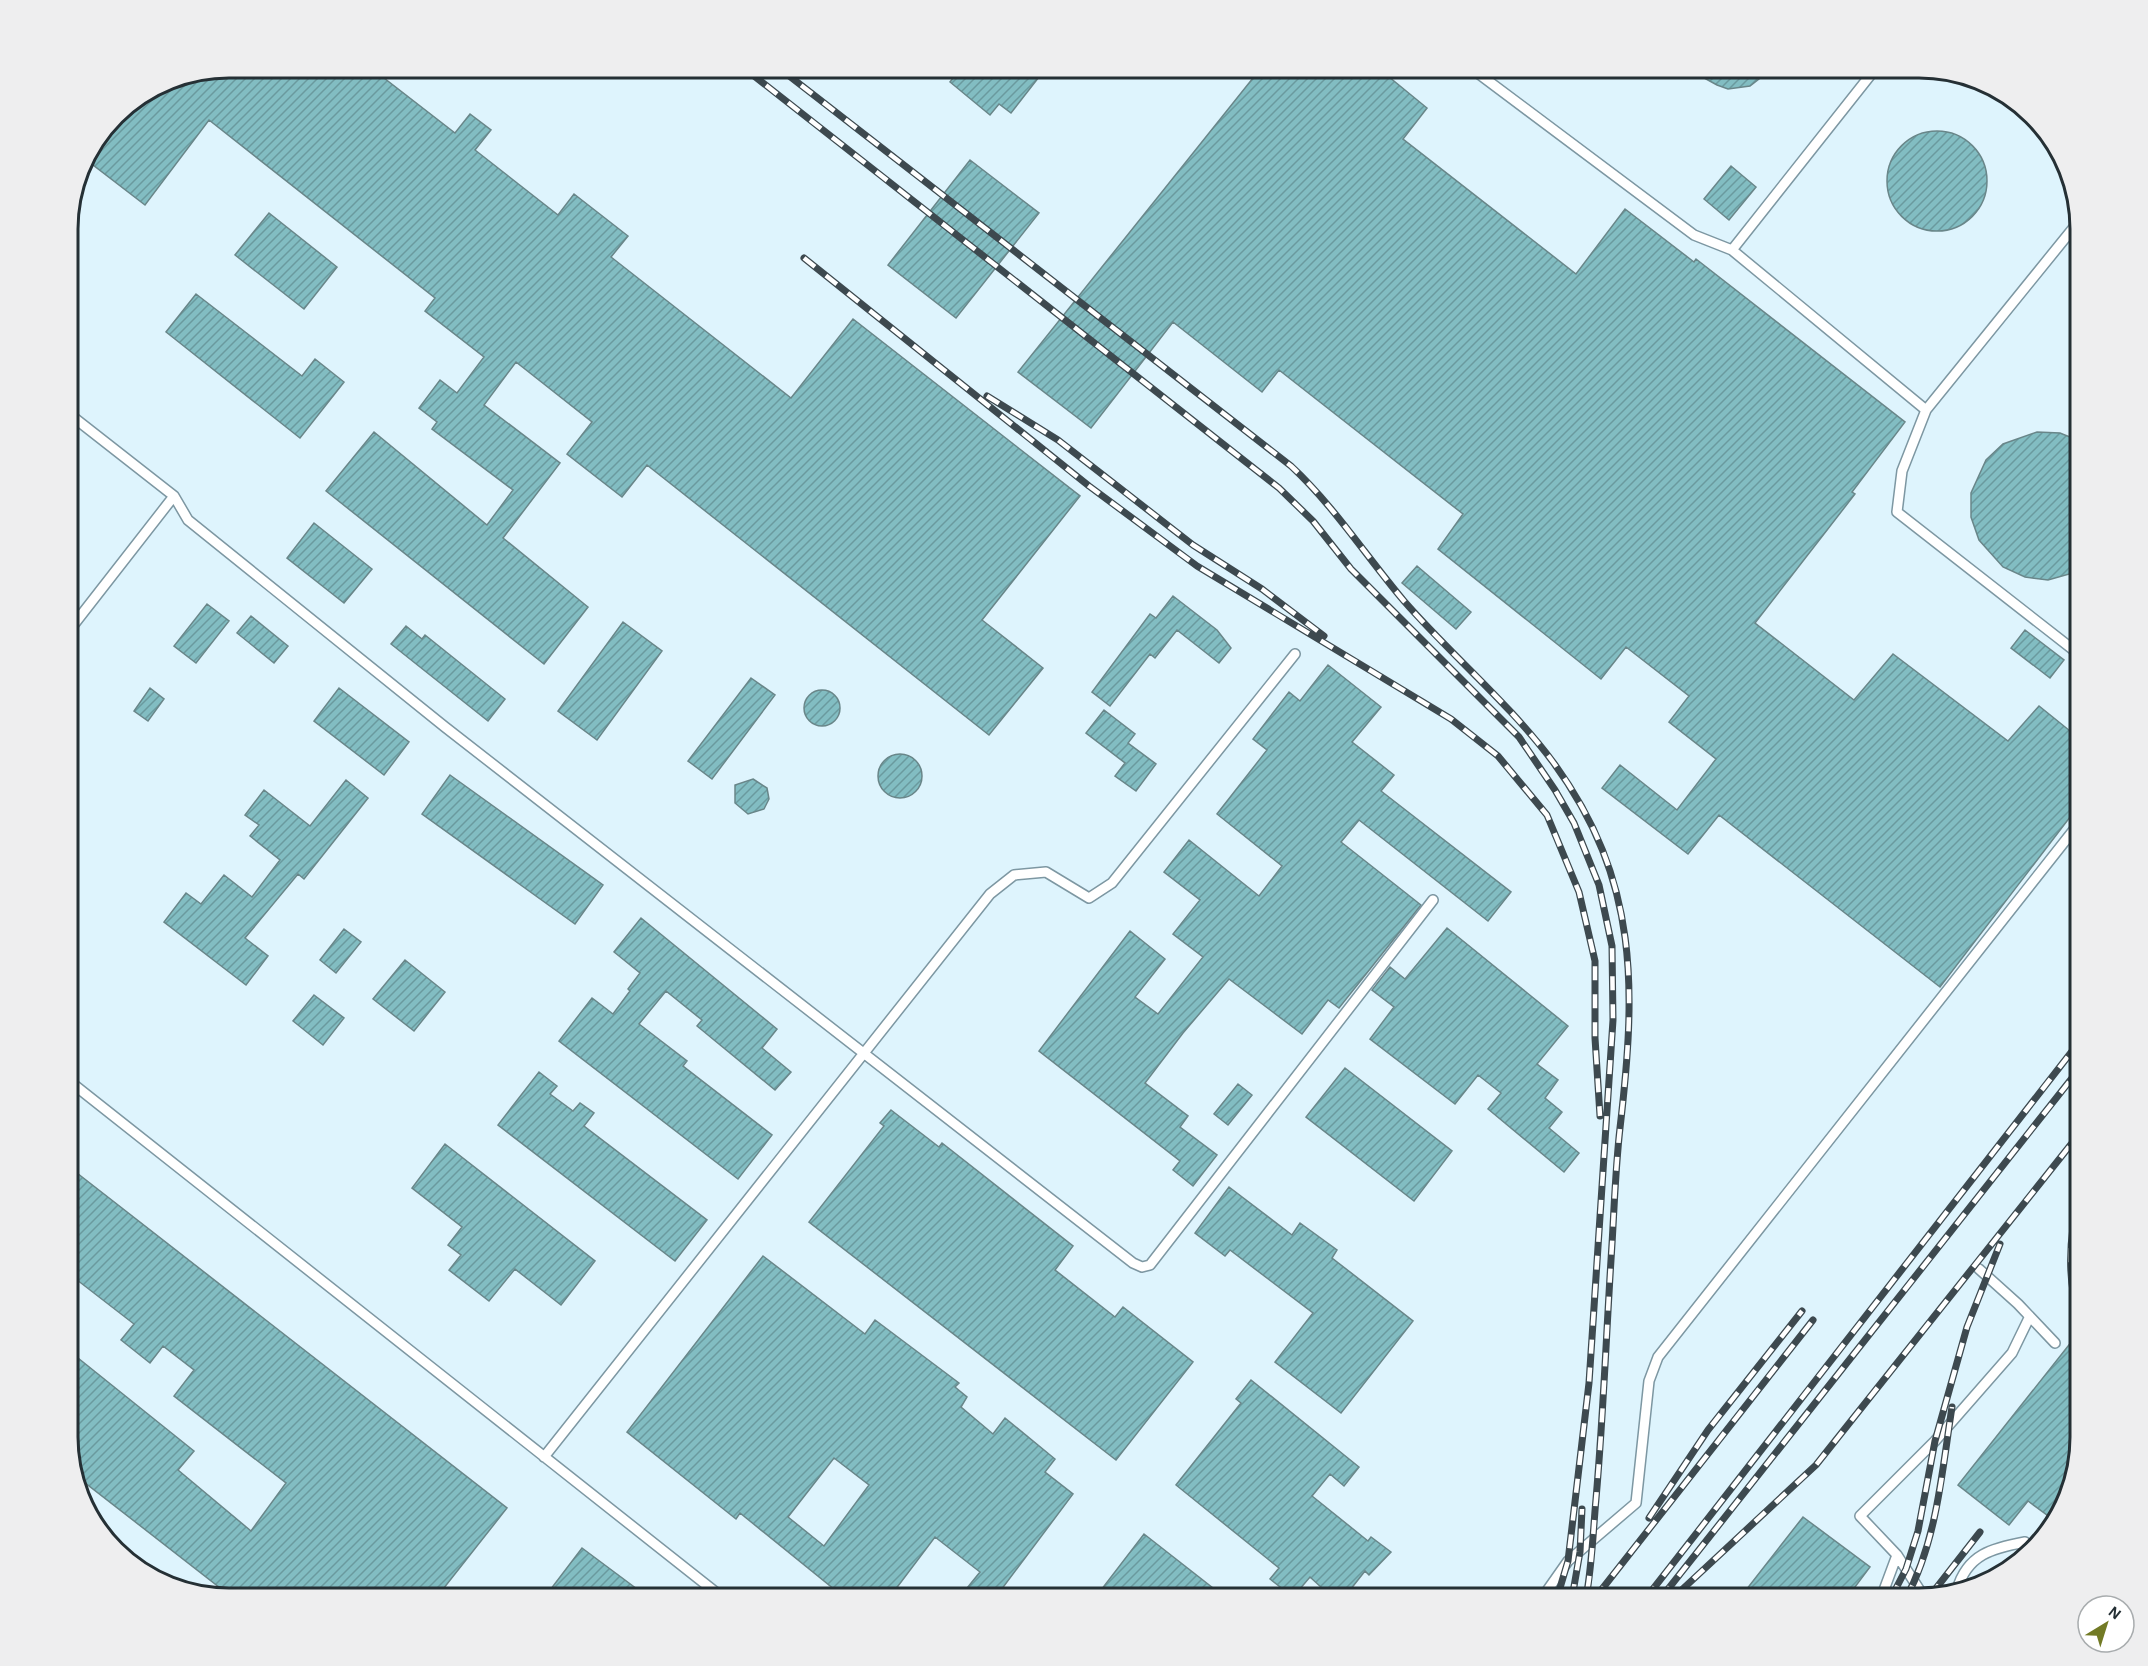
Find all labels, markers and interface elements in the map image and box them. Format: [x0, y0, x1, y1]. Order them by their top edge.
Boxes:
north arrow [2076, 1594, 2136, 1654]
text: N [2105, 1603, 2124, 1623]

